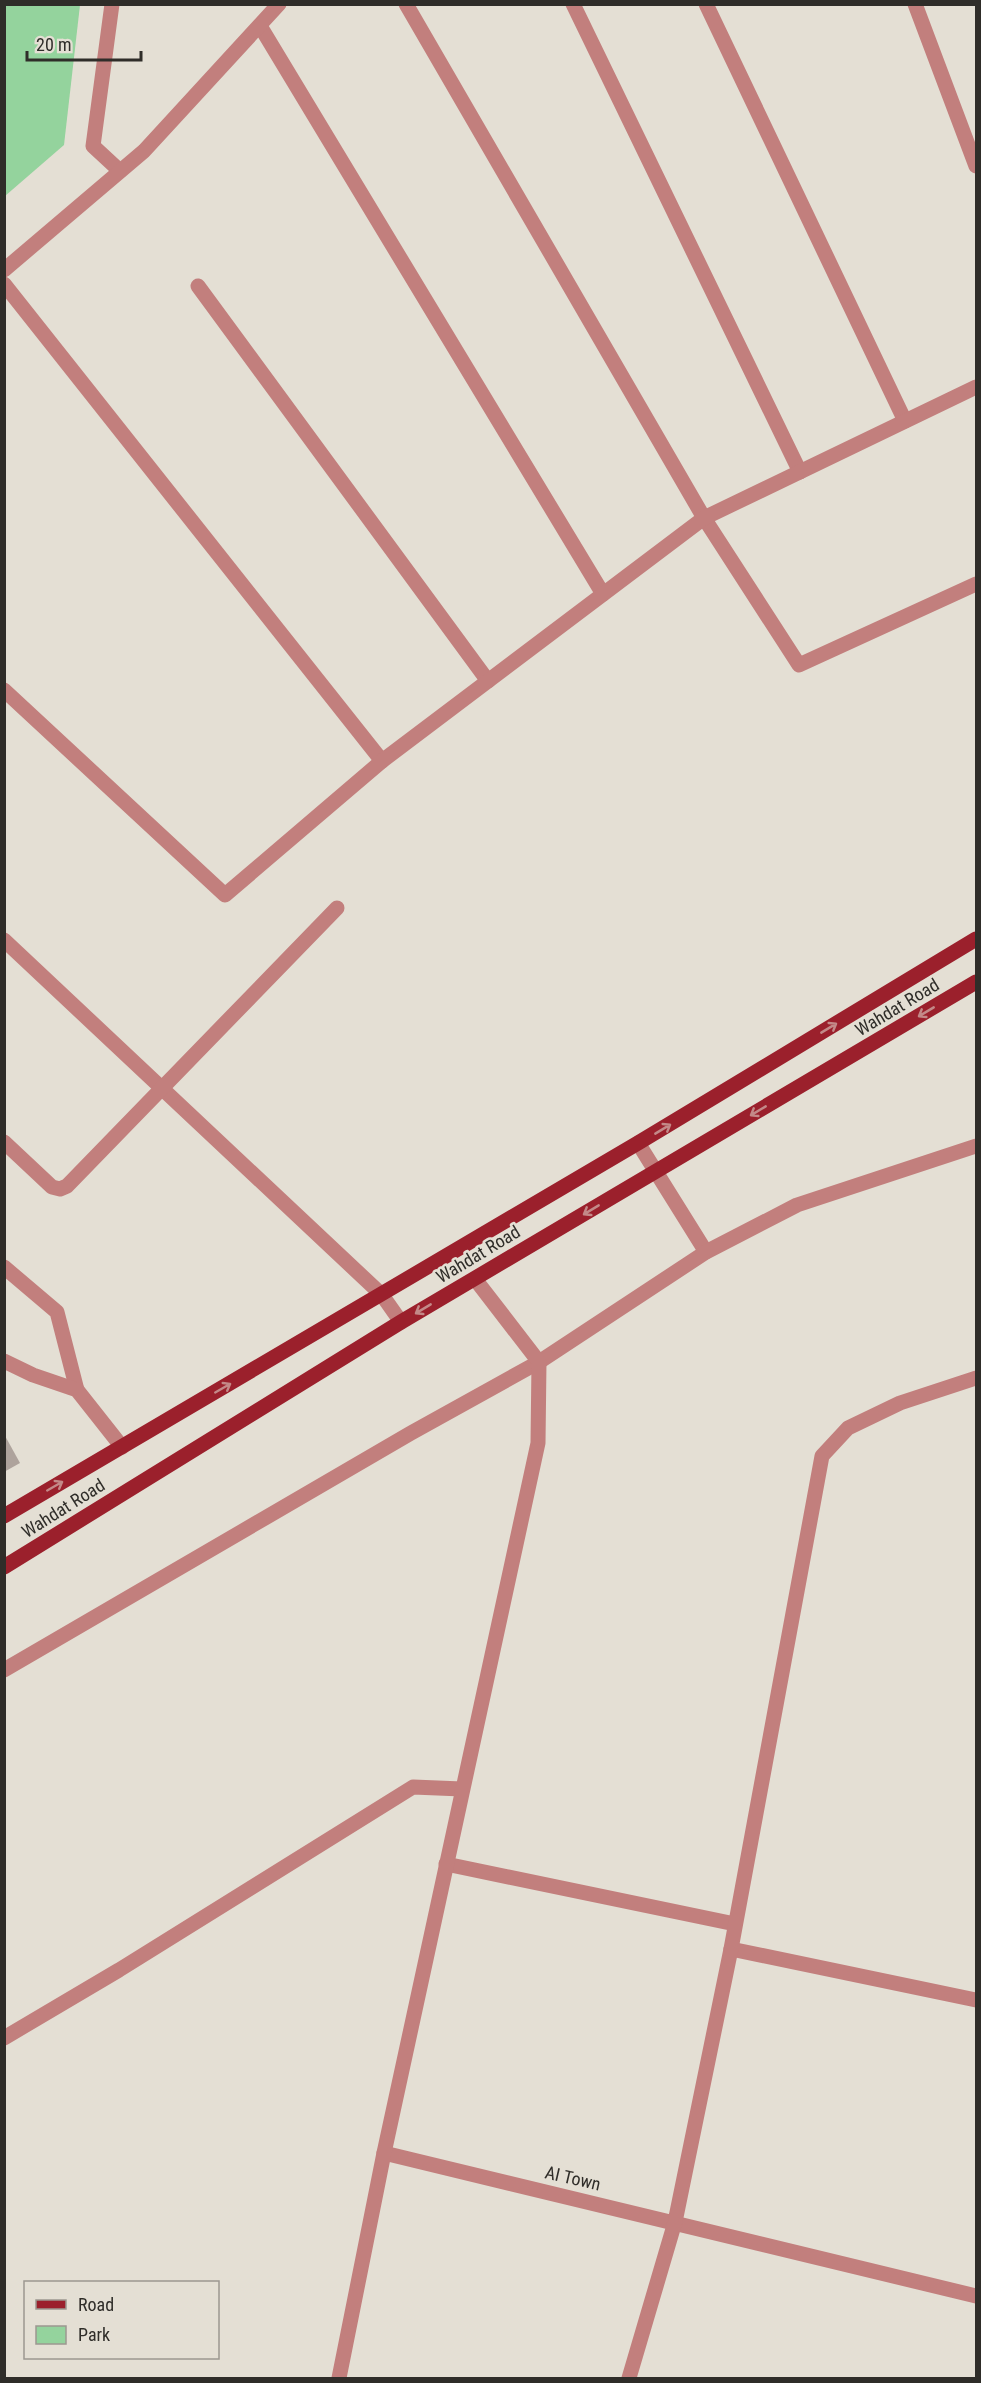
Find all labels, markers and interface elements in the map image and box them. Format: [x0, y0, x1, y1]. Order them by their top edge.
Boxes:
scale bar [27, 24, 141, 62]
text: 20 m [36, 34, 71, 55]
street label: Wahdat Road [851, 974, 943, 1040]
one-way arrow [918, 1006, 935, 1018]
one-way arrow [820, 1021, 837, 1033]
one-way arrow [750, 1105, 767, 1117]
one-way arrow [654, 1122, 671, 1134]
one-way arrow [582, 1205, 599, 1217]
street label: Wahdat Road [432, 1221, 524, 1287]
one-way arrow [415, 1304, 432, 1316]
one-way arrow [214, 1381, 231, 1393]
street label: Wahdat Road [18, 1474, 108, 1542]
one-way arrow [46, 1480, 63, 1492]
street label: AI Town [543, 2161, 603, 2195]
legend [24, 2281, 219, 2359]
text: Road [78, 2294, 114, 2315]
text: Park [78, 2324, 110, 2345]

